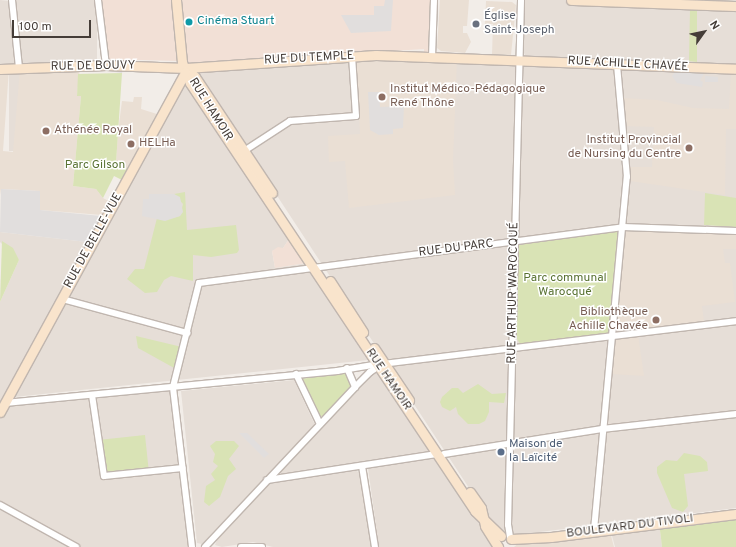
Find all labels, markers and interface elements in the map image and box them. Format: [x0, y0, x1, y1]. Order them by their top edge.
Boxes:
place label: Église Saint-Joseph [484, 10, 554, 38]
scale bar [14, 12, 93, 38]
north arrow [684, 12, 724, 52]
place label: Cinéma Stuart [197, 15, 275, 29]
marker: Cinéma Stuart [184, 17, 194, 27]
text: N [706, 18, 722, 33]
text: 100 m [19, 19, 52, 35]
marker: Église Saint-Joseph [471, 19, 481, 29]
street label: RUE DU TEMPLE [263, 49, 355, 69]
street label: RUE ACHILLE CHAVÉE [567, 55, 689, 75]
street label: RUE DE BOUVY [51, 59, 135, 75]
street label: RUE HAMOIR [185, 76, 235, 144]
place label: Institut Médico-Pédagogique René Thône [390, 83, 545, 111]
marker: Institut Médico-Pédagogique René Thône [377, 92, 387, 102]
place label: Athénée Royal [54, 124, 132, 138]
marker: Athénée Royal [41, 126, 51, 136]
place label: Institut Provincial de Nursing du Centre [568, 134, 681, 162]
place label: HELHa [139, 137, 176, 151]
marker: HELHa [126, 139, 136, 149]
marker: Institut Provincial de Nursing du Centre [684, 143, 694, 153]
park label: Parc Gilson [65, 159, 125, 173]
street label: RUE DE BELLE-VUE [62, 191, 126, 291]
street label: RUE ARTHUR WAROCQUÉ [506, 222, 522, 364]
street label: RUE DU PARC [418, 237, 494, 261]
park label: Parc communal Warocqué [523, 272, 607, 300]
place label: Bibliothèque Achille Chavée [569, 306, 648, 334]
marker: Bibliothèque Achille Chavée [651, 315, 661, 325]
street label: RUE HAMOIR [362, 346, 414, 414]
place label: Maison de la Laïcité [509, 438, 563, 466]
marker: Maison de la Laïcité [496, 447, 506, 457]
street label: BOULEVARD DU TIVOLI [565, 512, 695, 542]

